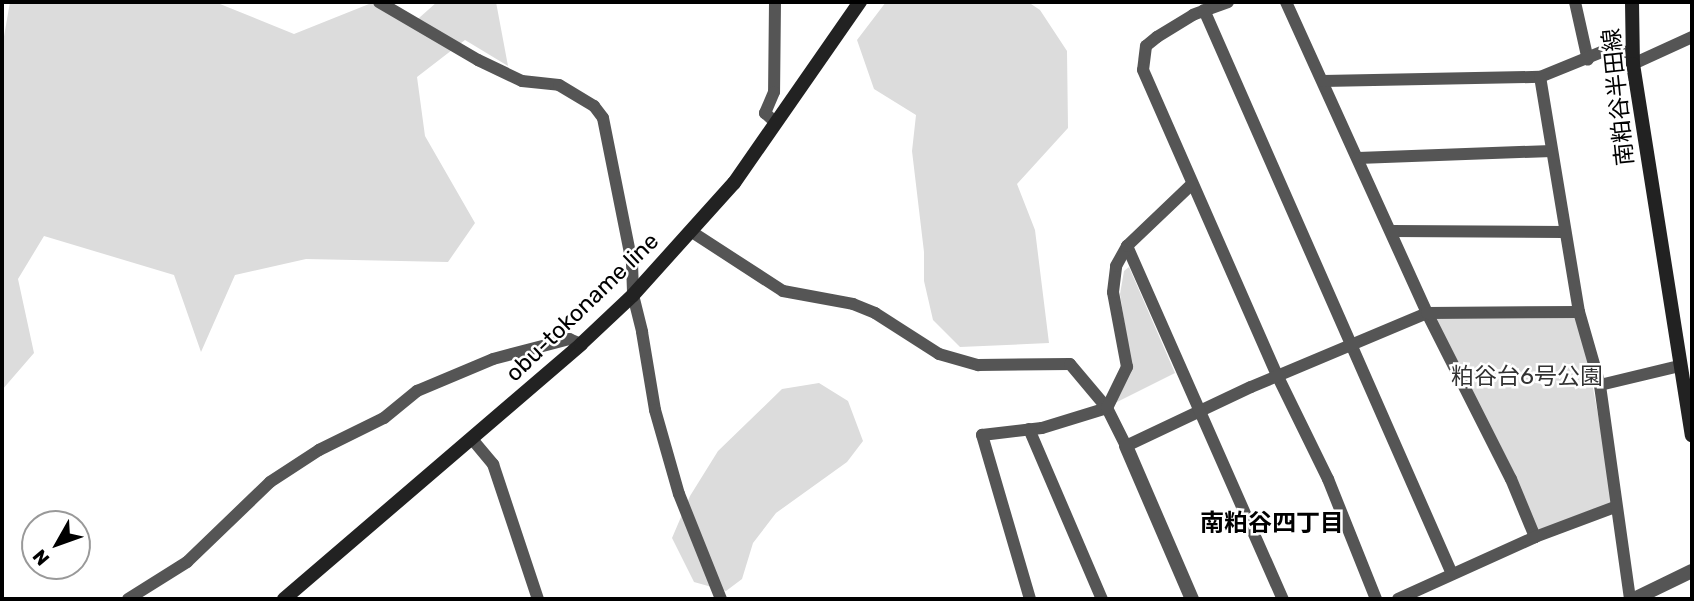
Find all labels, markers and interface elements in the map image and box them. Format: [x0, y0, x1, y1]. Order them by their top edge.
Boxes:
street label: 南粕谷半田線 [1597, 27, 1639, 167]
street label: obu-tokoname line [500, 227, 664, 387]
park label: 粕谷台6号公園 [1451, 362, 1603, 390]
north arrow [21, 510, 91, 580]
district label: 南粕谷四丁目 [1200, 510, 1344, 538]
text: N [28, 545, 54, 570]

